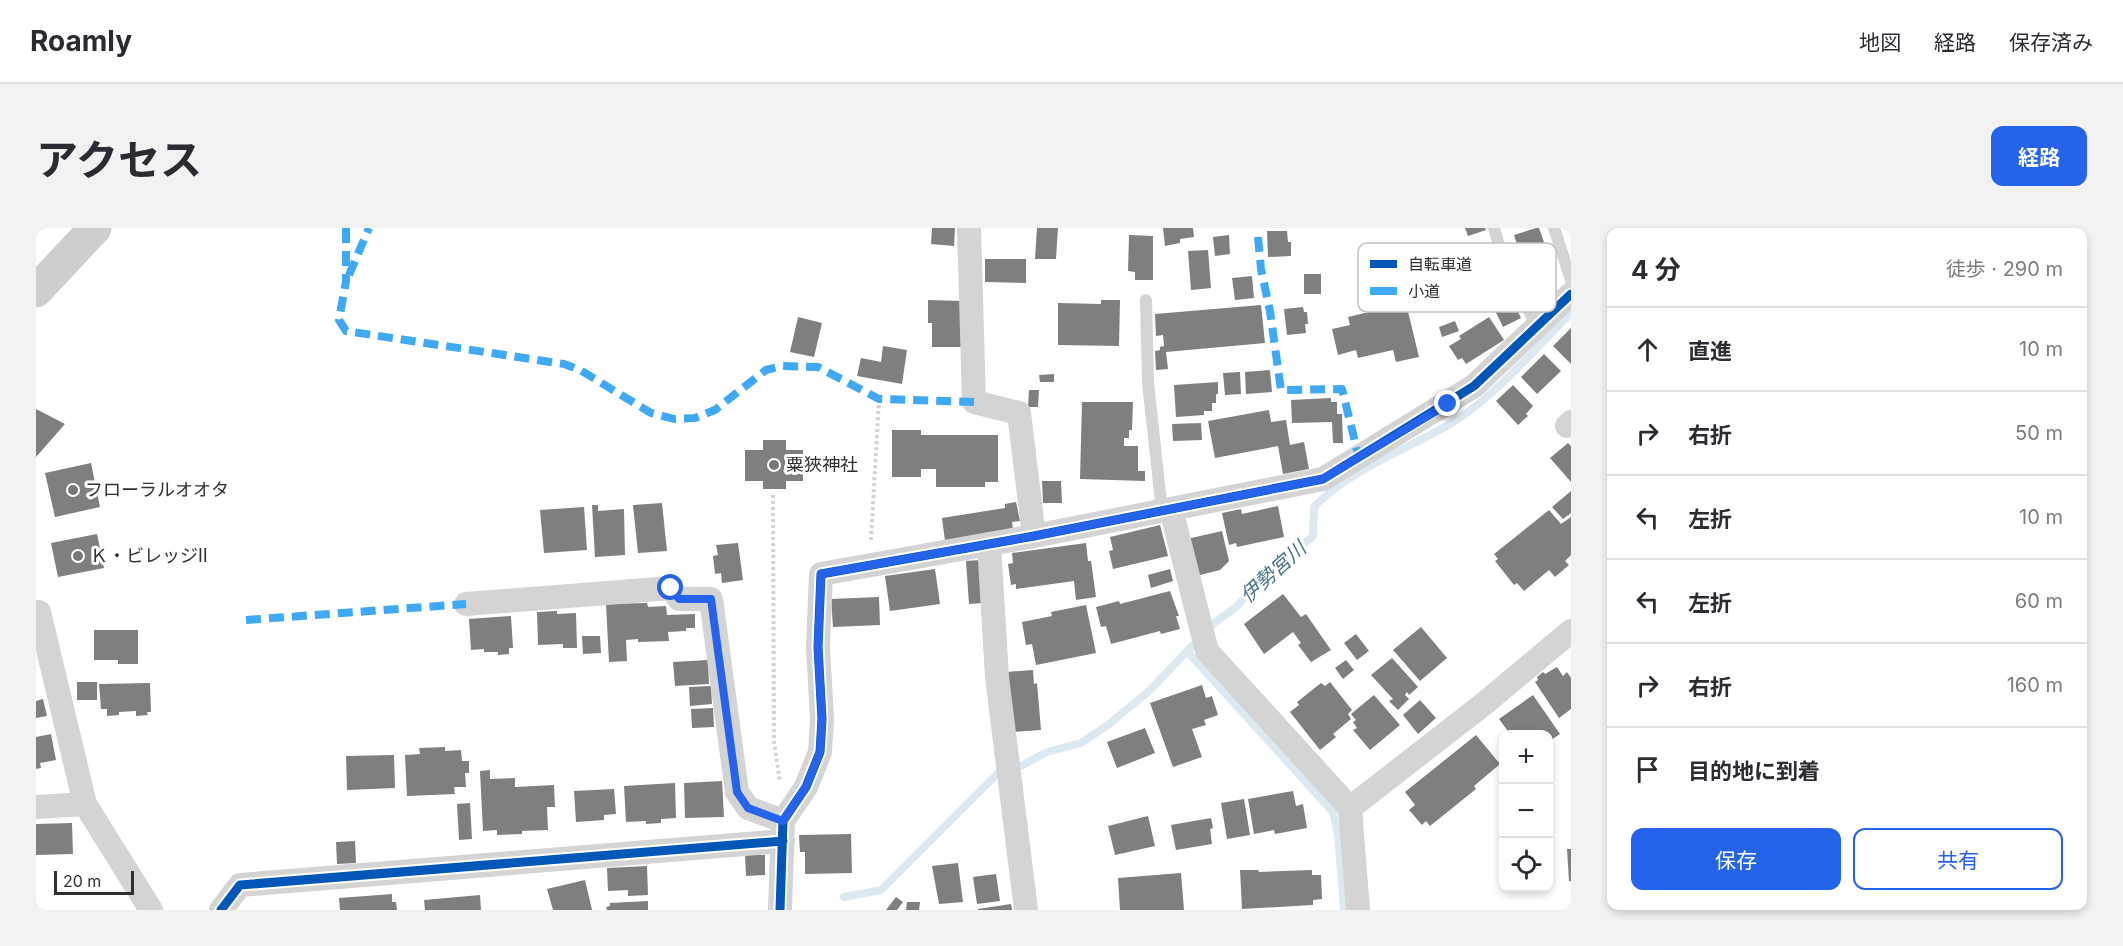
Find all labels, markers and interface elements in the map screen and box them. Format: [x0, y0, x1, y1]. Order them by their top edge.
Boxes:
text: Roamly [30, 24, 132, 58]
text: 地図 [1859, 30, 1901, 55]
text: 経路 [1934, 30, 1976, 55]
text: 保存済み [2009, 30, 2093, 55]
button: 経路 [1991, 126, 2087, 186]
text: アクセス [36, 134, 202, 185]
legend [1358, 243, 1556, 312]
text: 自転車道 [1408, 254, 1472, 274]
text: 4 分 [1631, 254, 1681, 285]
text: 徒歩 · 290 m [1946, 257, 2063, 281]
text: 小道 [1408, 281, 1440, 301]
icon: ahead [1631, 333, 1664, 366]
text: 10 m [2019, 337, 2063, 361]
text: 直進 [1688, 338, 1732, 364]
route end [1434, 390, 1460, 416]
icon: right [1631, 417, 1664, 450]
text: 50 m [2015, 421, 2063, 445]
text: 右折 [1688, 422, 1732, 448]
place label: 粟狹神社 [786, 454, 858, 475]
marker: 粟狹神社 [767, 458, 781, 472]
place label: フローラルオオタ [85, 479, 229, 500]
marker: フローラルオオタ [66, 483, 80, 497]
icon: left [1631, 501, 1664, 534]
text: 10 m [2019, 505, 2063, 529]
text: 左折 [1688, 506, 1732, 532]
water label: 伊勢宮川 [1235, 535, 1312, 608]
place label: Ｋ・ビレッジⅡ [90, 545, 208, 566]
marker: Ｋ・ビレッジⅡ [71, 549, 85, 563]
route start [657, 574, 683, 600]
icon: left [1631, 585, 1664, 618]
text: 60 m [2015, 589, 2063, 613]
text: 左折 [1688, 590, 1732, 616]
icon: right [1631, 669, 1664, 702]
text: 160 m [2007, 673, 2063, 697]
text: 右折 [1688, 674, 1732, 700]
map controls [1499, 730, 1553, 892]
button: + [1499, 730, 1553, 784]
icon: arrive [1631, 753, 1664, 786]
text: 目的地に到着 [1688, 758, 1820, 784]
button: − [1499, 784, 1553, 838]
button: 保存 [1631, 828, 1841, 890]
button: 共有 [1853, 828, 2063, 890]
button: locate [1499, 838, 1553, 892]
scale bar [54, 868, 134, 896]
text: 20 m [63, 871, 101, 891]

